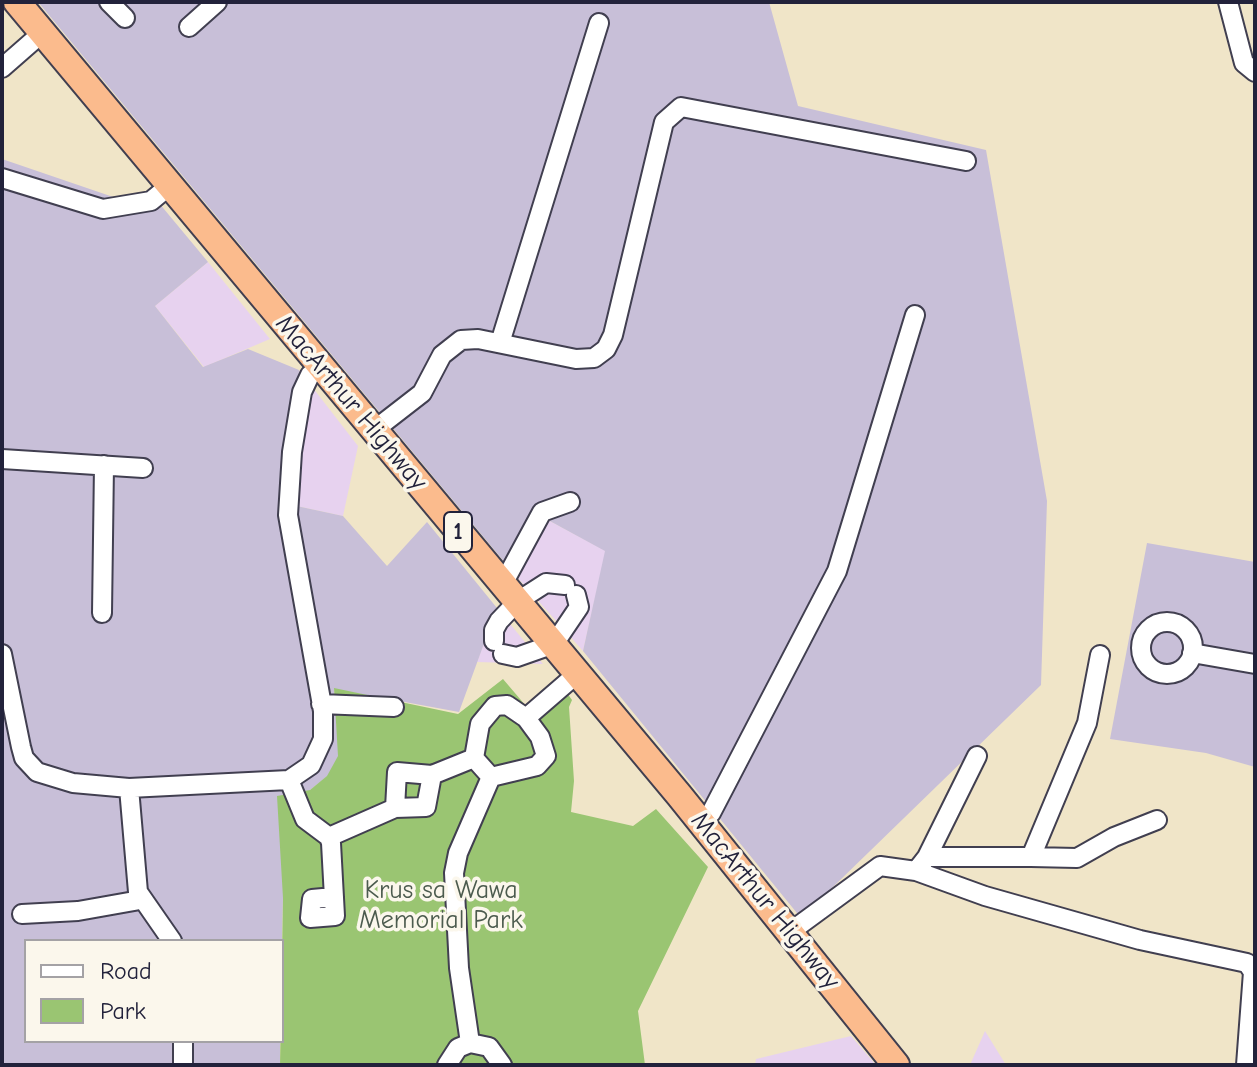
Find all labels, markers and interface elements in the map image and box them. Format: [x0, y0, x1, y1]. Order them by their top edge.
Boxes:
street label: MacArthur Highway [269, 309, 433, 497]
road number: 1 [444, 512, 472, 552]
street label: MacArthur Highway [684, 806, 846, 996]
park label: Krus sa Wawa Memorial Park [359, 875, 523, 936]
legend [24, 939, 284, 1043]
text: Road [100, 957, 152, 985]
text: Park [100, 997, 146, 1025]

